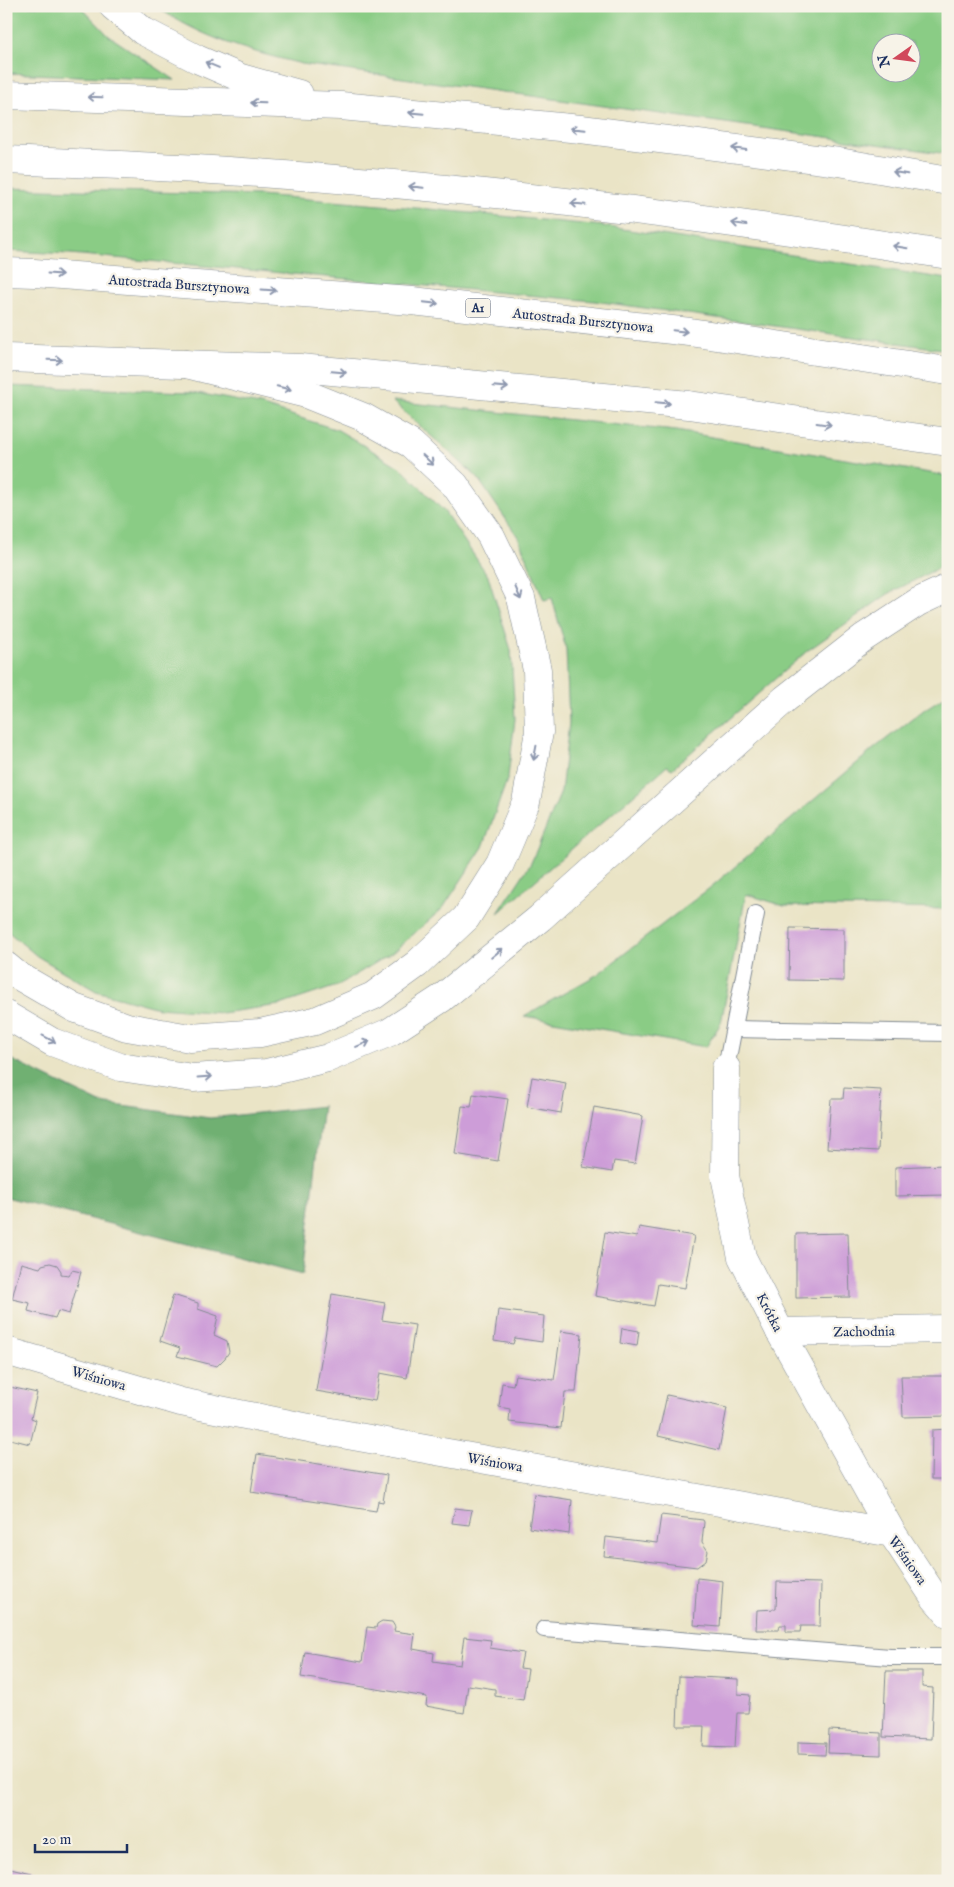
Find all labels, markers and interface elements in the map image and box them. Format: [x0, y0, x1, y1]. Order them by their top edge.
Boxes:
north arrow [872, 32, 922, 82]
text: N [874, 53, 895, 70]
one-way arrow [204, 60, 219, 69]
one-way arrow [87, 93, 103, 102]
one-way arrow [250, 99, 266, 108]
one-way arrow [408, 108, 424, 118]
one-way arrow [570, 124, 586, 134]
one-way arrow [731, 144, 747, 154]
one-way arrow [892, 167, 908, 177]
one-way arrow [408, 182, 424, 192]
one-way arrow [570, 199, 586, 209]
one-way arrow [731, 219, 747, 229]
one-way arrow [892, 242, 908, 252]
one-way arrow [47, 270, 63, 279]
street label: Autostrada Bursztynowa [107, 271, 251, 299]
one-way arrow [261, 286, 277, 295]
one-way arrow [423, 298, 439, 308]
road number: A1 [466, 298, 490, 318]
street label: Autostrada Bursztynowa [511, 305, 655, 337]
one-way arrow [671, 326, 687, 336]
one-way arrow [47, 355, 63, 364]
one-way arrow [331, 367, 347, 377]
one-way arrow [493, 382, 509, 392]
one-way arrow [275, 384, 291, 393]
one-way arrow [654, 398, 670, 408]
one-way arrow [815, 420, 831, 430]
one-way arrow [421, 454, 434, 466]
one-way arrow [513, 585, 523, 600]
one-way arrow [530, 744, 539, 760]
one-way arrow [490, 948, 503, 959]
one-way arrow [41, 1034, 56, 1044]
one-way arrow [355, 1038, 370, 1048]
one-way arrow [197, 1073, 213, 1082]
street label: Krótka [752, 1290, 787, 1336]
street label: Zachodnia [833, 1322, 896, 1342]
street label: Wiśniowa [69, 1363, 129, 1396]
street label: Wiśniowa [466, 1449, 525, 1477]
street label: Wiśniowa [884, 1533, 931, 1589]
scale bar [35, 1822, 128, 1854]
text: 20 m [42, 1830, 72, 1849]

